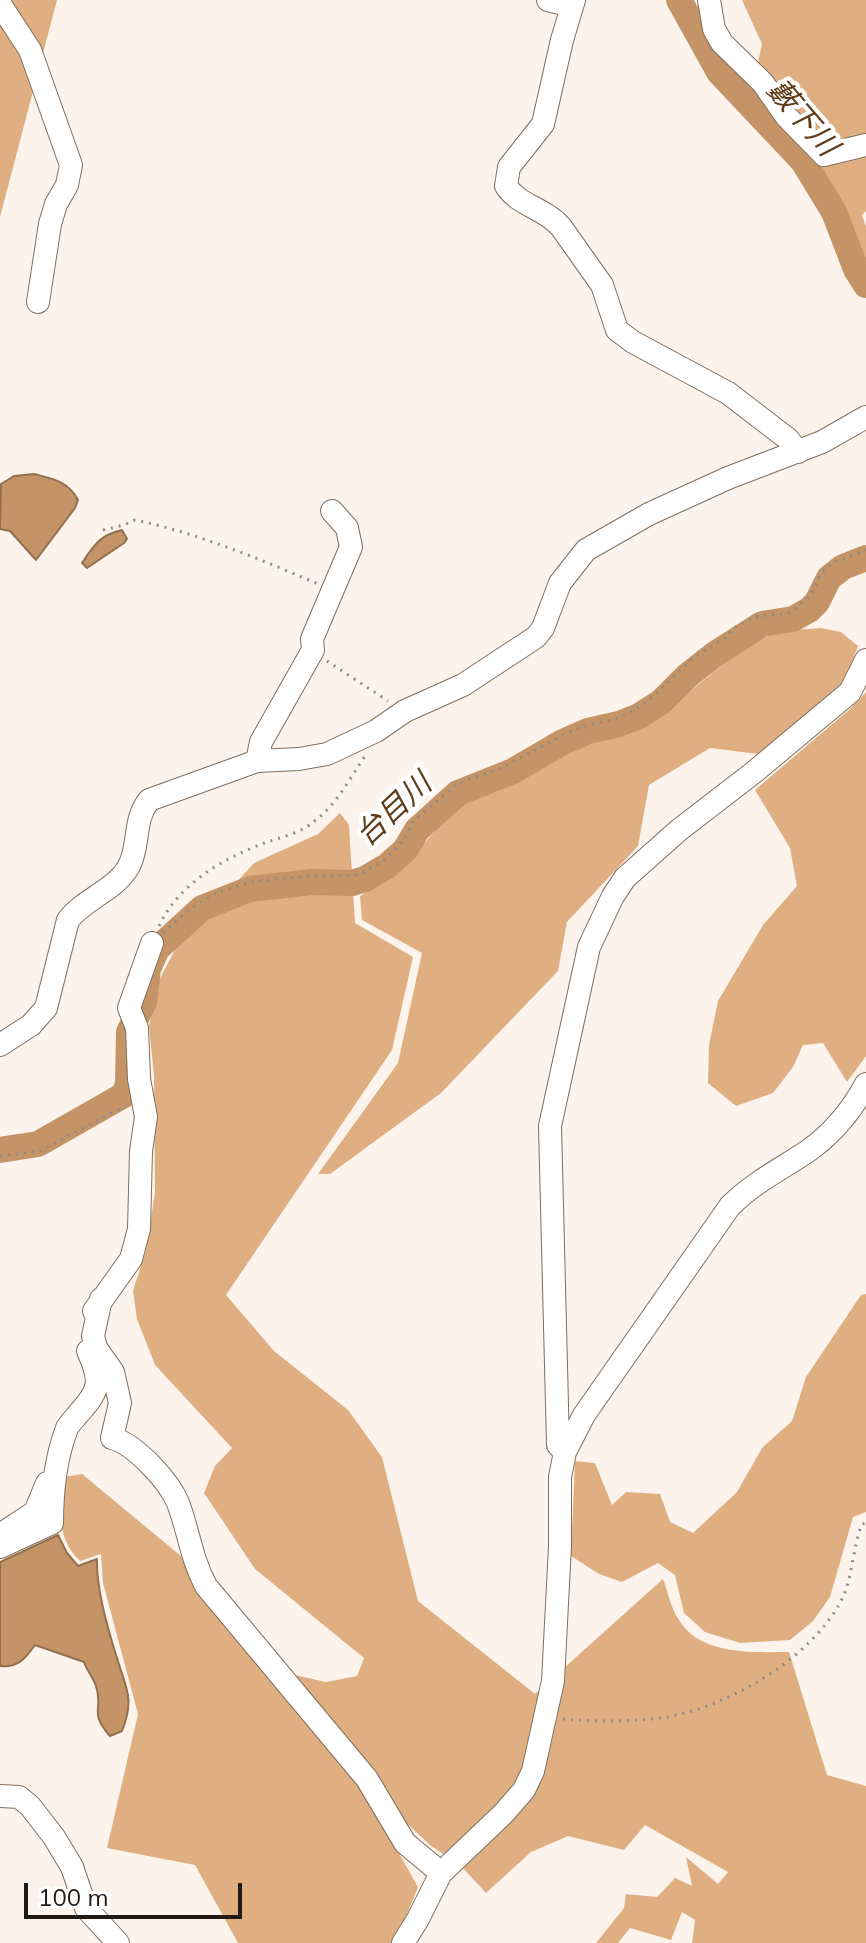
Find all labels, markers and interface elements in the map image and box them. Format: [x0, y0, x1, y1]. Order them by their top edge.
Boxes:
water label: 藪下川 [759, 72, 845, 164]
water label: 台目川 [349, 766, 439, 854]
scale bar [28, 1867, 246, 1917]
text: 100 m [38, 1882, 109, 1912]

